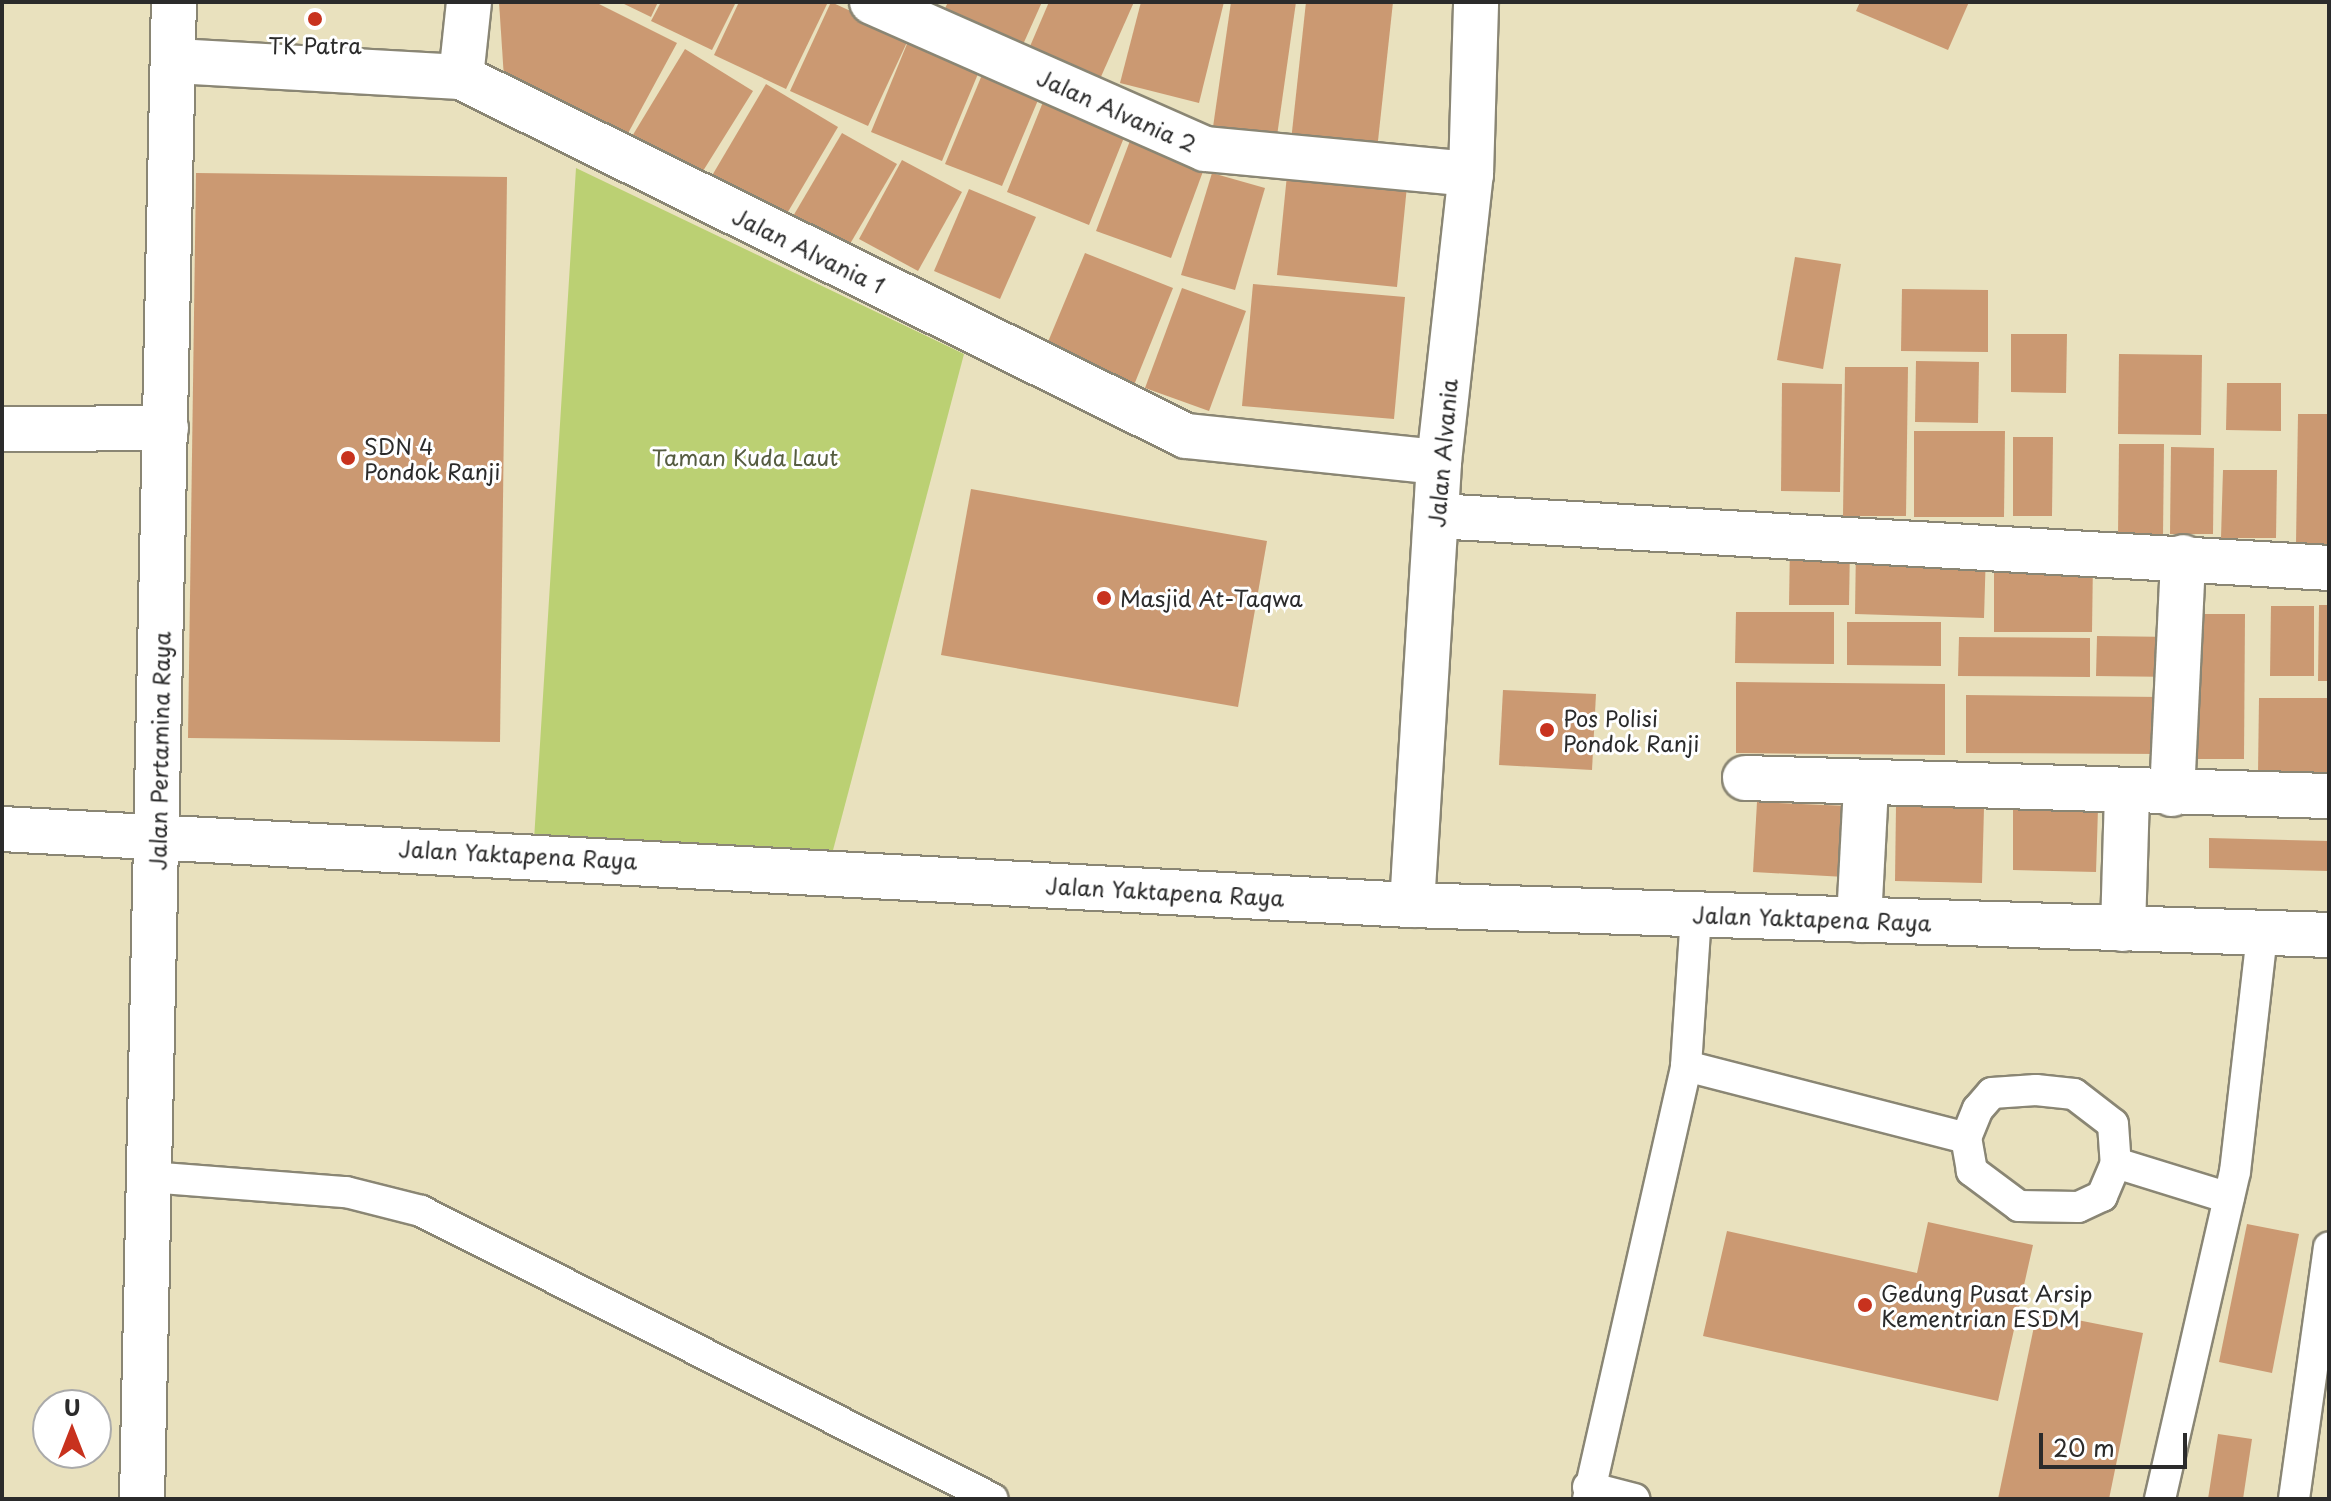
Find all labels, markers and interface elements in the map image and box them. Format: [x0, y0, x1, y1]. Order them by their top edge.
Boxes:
marker: TK Patra [306, 10, 324, 28]
place label: TK Patra [267, 32, 363, 58]
street label: Jalan Alvania 2 [1034, 63, 1200, 157]
street label: Jalan Alvania 1 [729, 202, 889, 298]
street label: Jalan Alvania [1422, 378, 1462, 528]
place label: SDN 4 Pondok Ranji [364, 432, 502, 484]
park label: Taman Kuda Laut [652, 444, 838, 470]
marker: SDN 4 Pondok Ranji [339, 449, 357, 467]
place label: Masjid At-Taqwa [1120, 585, 1301, 611]
marker: Masjid At-Taqwa [1095, 589, 1113, 607]
street label: Jalan Pertamina Raya [144, 631, 174, 871]
place label: Pos Polisi Pondok Ranji [1563, 704, 1701, 756]
marker: Pos Polisi Pondok Ranji [1538, 721, 1556, 739]
street label: Jalan Yaktapena Raya [398, 835, 638, 873]
street label: Jalan Yaktapena Raya [1045, 872, 1285, 910]
street label: Jalan Yaktapena Raya [1692, 901, 1932, 935]
place label: Gedung Pusat Arsip Kementrian ESDM [1881, 1279, 2090, 1330]
marker: Gedung Pusat Arsip Kementrian ESDM [1856, 1296, 1874, 1314]
north arrow [32, 1389, 112, 1469]
text: U [64, 1390, 80, 1423]
scale bar [2043, 1417, 2191, 1467]
text: 20 m [2053, 1429, 2115, 1465]

